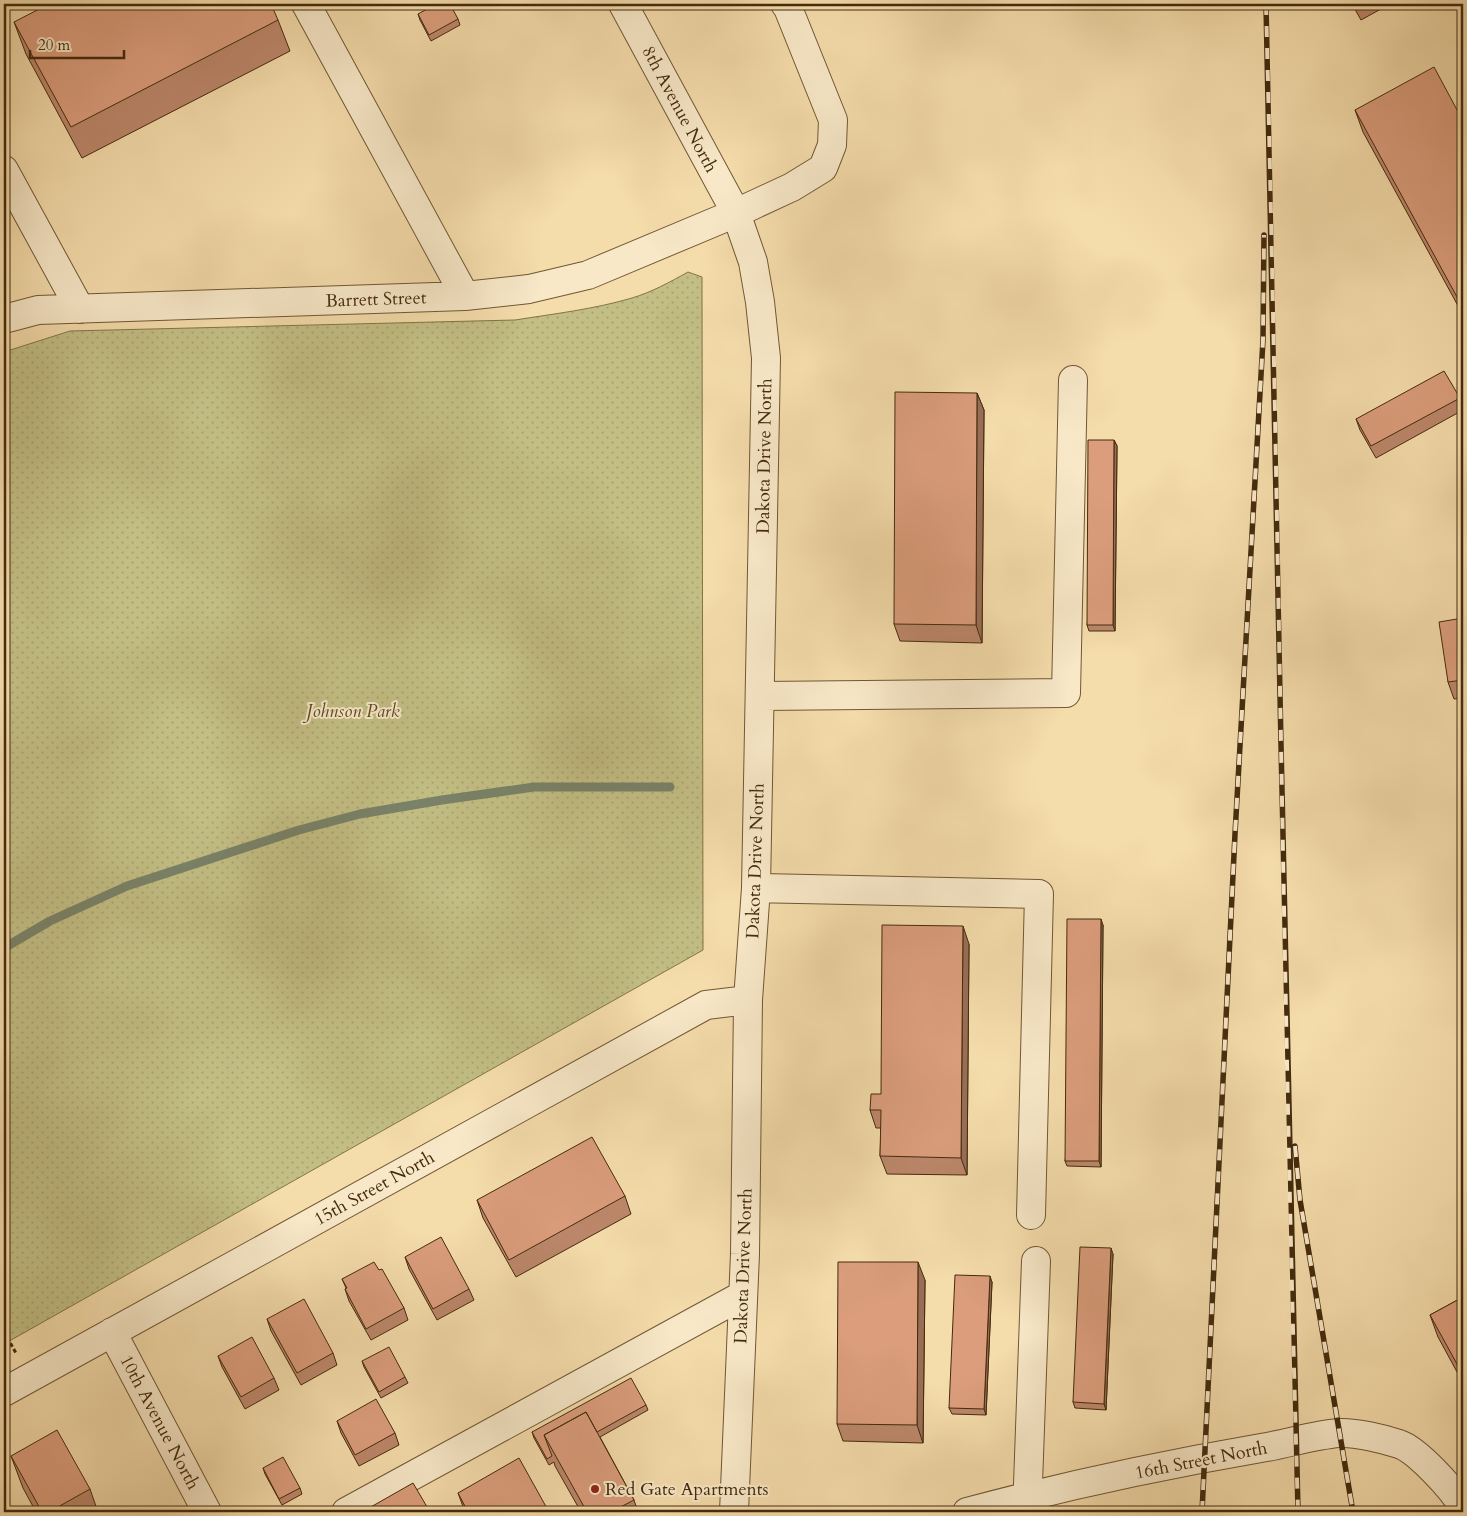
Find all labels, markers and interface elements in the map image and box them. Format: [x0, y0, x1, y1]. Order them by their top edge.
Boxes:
scale bar [30, 28, 124, 60]
text: 20 m [38, 35, 70, 55]
street label: 8th Avenue North [636, 42, 724, 177]
street label: Barrett Street [325, 285, 427, 314]
street label: Dakota Drive North [751, 378, 778, 534]
park label: Johnson Park [302, 699, 400, 724]
street label: Dakota Drive North [740, 783, 771, 939]
street label: 15th Street North [309, 1145, 439, 1232]
street label: Dakota Drive North [728, 1188, 759, 1344]
street label: 10th Avenue North [113, 1350, 206, 1494]
street label: 16th Street North [1133, 1435, 1269, 1486]
place label: Red Gate Apartments [605, 1477, 769, 1502]
marker: Red Gate Apartments [589, 1483, 601, 1495]

